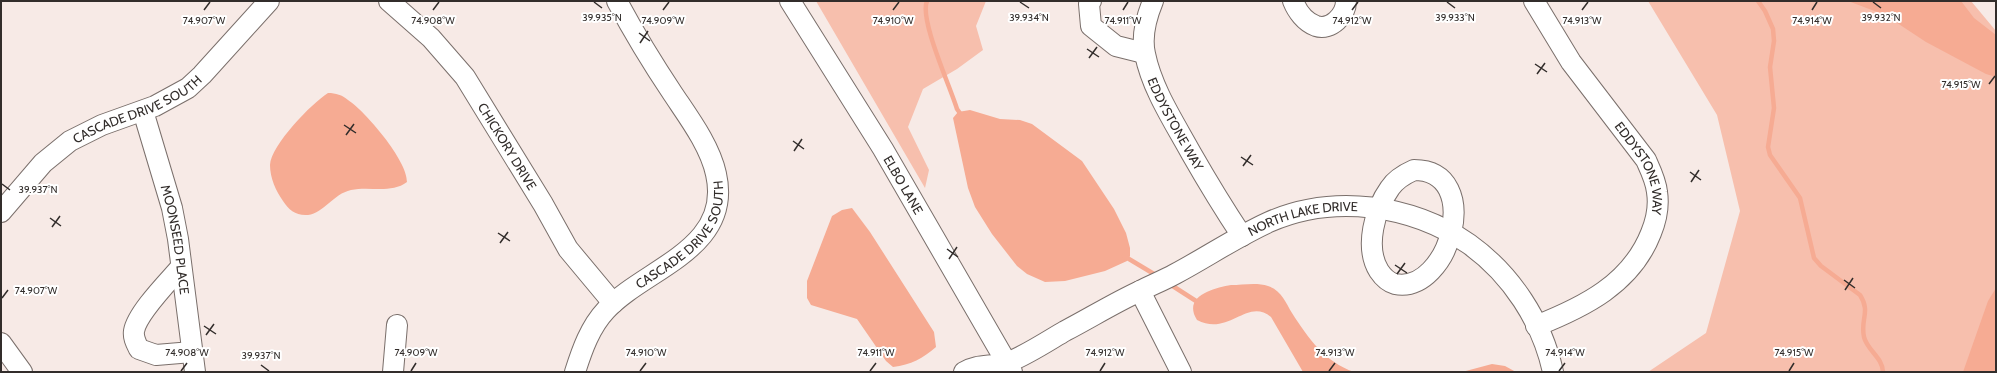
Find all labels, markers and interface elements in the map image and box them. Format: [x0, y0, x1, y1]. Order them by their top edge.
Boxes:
text: 39.935°N [582, 11, 622, 24]
text: 39.934°N [1009, 11, 1049, 24]
text: 39.933°N [1435, 11, 1475, 24]
text: 39.932°N [1861, 11, 1901, 24]
text: 74.907°W [183, 14, 226, 27]
text: 74.908°W [411, 14, 455, 27]
text: 74.909°W [641, 14, 685, 27]
text: 74.910°W [873, 14, 914, 27]
text: 74.911°W [1105, 14, 1142, 27]
text: 74.912°W [1333, 14, 1372, 27]
text: 74.913°W [1562, 14, 1602, 27]
text: 74.914°W [1792, 14, 1832, 27]
street label: CASCADE DRIVE SOUTH [70, 72, 205, 146]
street label: EDDYSTONE WAY [1145, 75, 1207, 174]
text: 74.915°W [1941, 78, 1981, 91]
street label: CHICKORY DRIVE [475, 100, 540, 193]
street label: EDDYSTONE WAY [1612, 118, 1666, 216]
street label: ELBO LANE [880, 152, 927, 217]
street label: CASCADE DRIVE SOUTH [632, 180, 726, 292]
text: 39.937°N [18, 183, 58, 196]
street label: MOONSEED PLACE [158, 183, 193, 295]
street label: NORTH LAKE DRIVE [1245, 198, 1358, 239]
text: 74.907°W [15, 284, 58, 297]
text: 74.908°W [165, 346, 209, 359]
text: 74.909°W [394, 346, 438, 359]
text: 74.910°W [626, 346, 667, 359]
text: 74.911°W [858, 346, 895, 359]
text: 74.912°W [1086, 346, 1125, 359]
text: 74.913°W [1315, 346, 1355, 359]
text: 74.914°W [1545, 346, 1585, 359]
text: 74.915°W [1774, 346, 1814, 359]
text: 39.937°N [241, 349, 281, 362]

